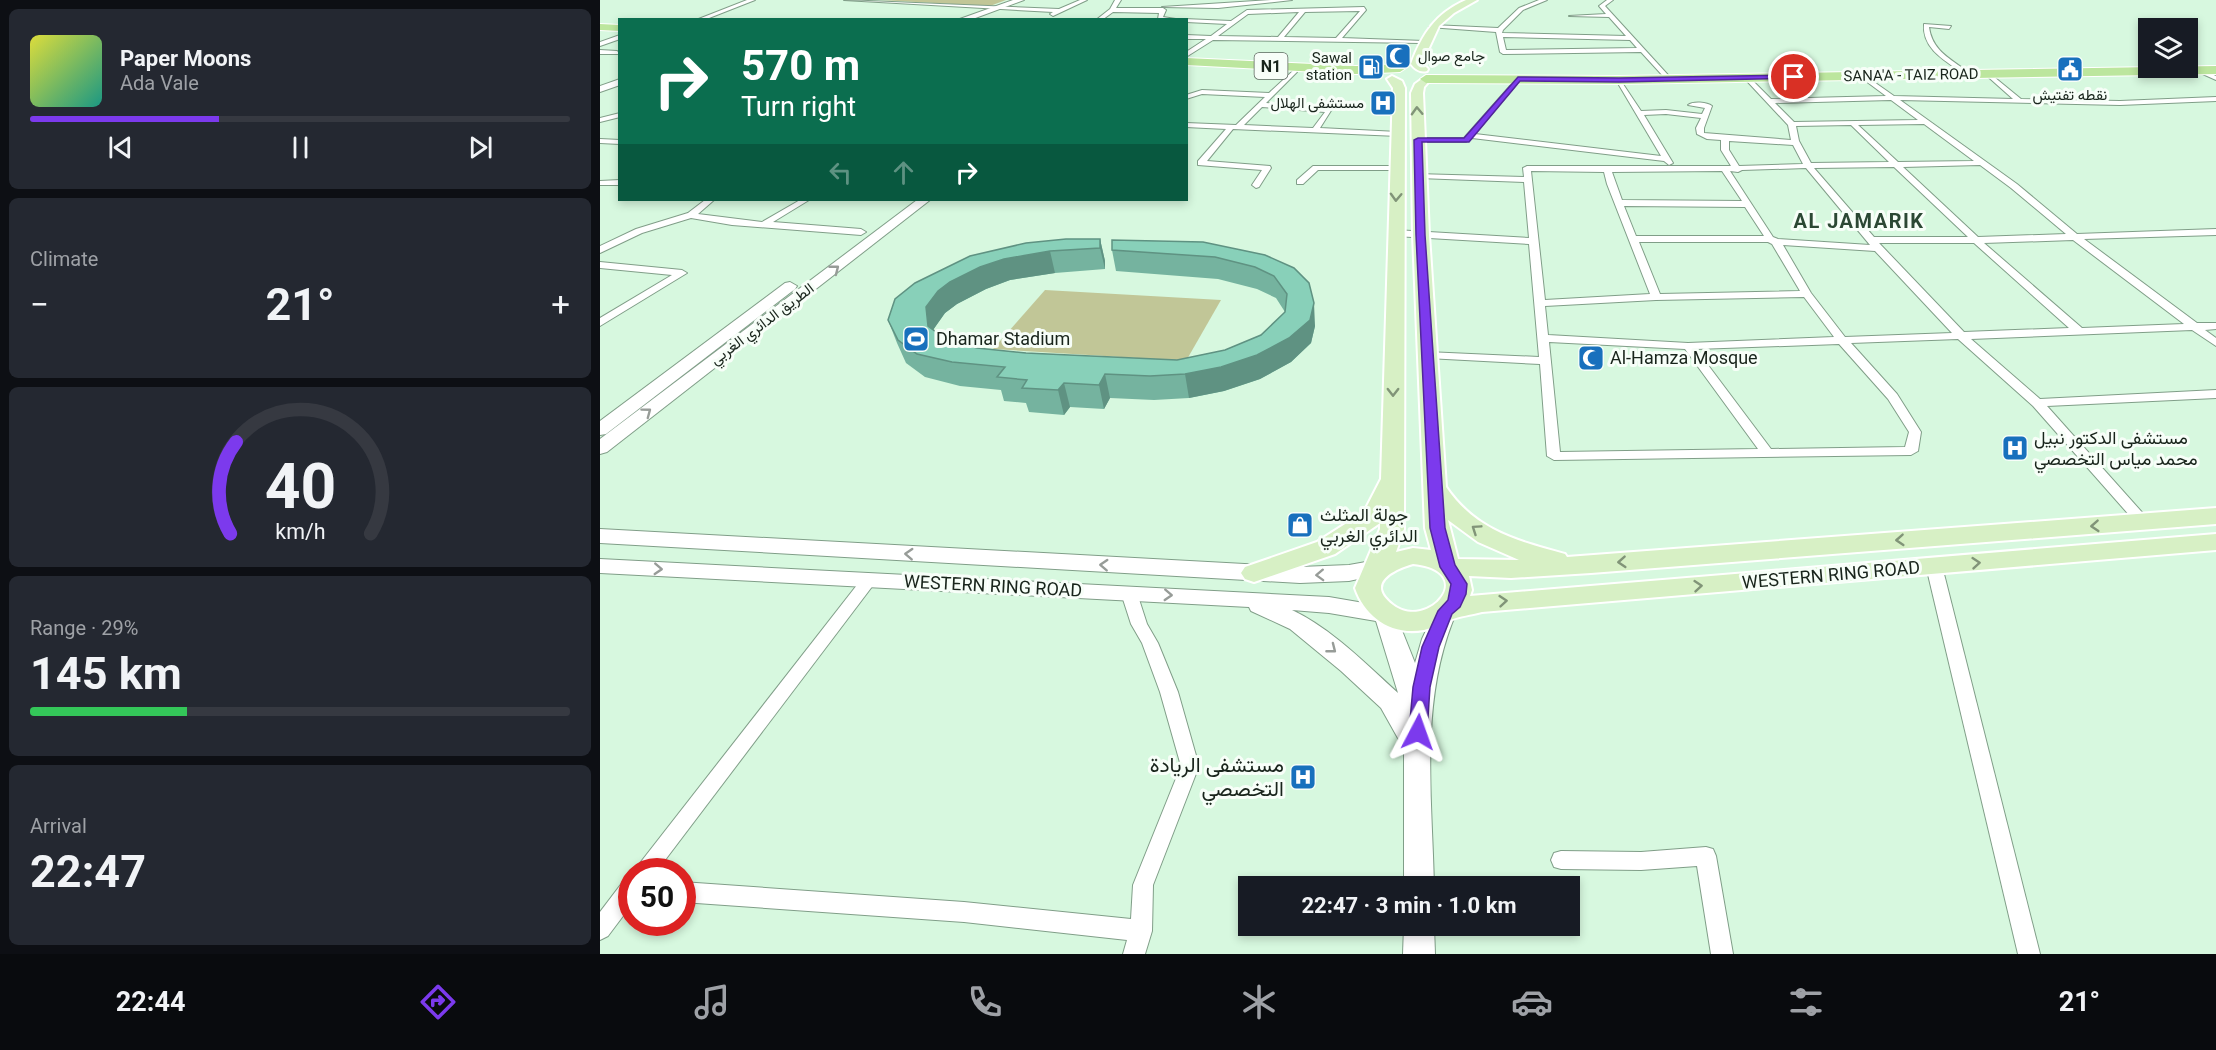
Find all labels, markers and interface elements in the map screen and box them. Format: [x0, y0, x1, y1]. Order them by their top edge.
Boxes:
map controls [2138, 18, 2198, 78]
button: layers [2138, 18, 2198, 78]
text: 570 m [741, 41, 860, 90]
mosque icon: جامع صوال [1383, 41, 1413, 71]
icon: right [642, 42, 720, 120]
text: Paper Moons [120, 46, 251, 71]
place label: جامع صوال [1418, 47, 1485, 67]
place label: Sawal station [1306, 49, 1352, 84]
pin [1768, 51, 1819, 102]
fuel station icon: Sawal station [1356, 52, 1386, 82]
road number: N1 [1254, 53, 1288, 79]
public building icon: نقطه تفتيش [2055, 54, 2085, 84]
icon: arrive [1777, 60, 1810, 93]
street label: SANA'A - TAIZ ROAD [1843, 65, 1979, 85]
text: Ada Vale [120, 71, 199, 95]
place label: نقطه تفتيش [2033, 86, 2107, 105]
hospital icon: مستشفى الهلال [1368, 88, 1398, 118]
text: Turn right [741, 91, 856, 123]
place label: مستشفى الهلال [1270, 94, 1364, 113]
one-way arrow [1411, 107, 1424, 116]
icon: previous [104, 131, 137, 164]
icon: pause [284, 131, 317, 164]
icon: next [464, 131, 497, 164]
icon: left [824, 156, 857, 189]
icon: ahead [887, 156, 920, 189]
icon: right [950, 156, 983, 189]
one-way arrow [1389, 193, 1402, 202]
district label: AL JAMARIK [1793, 209, 1925, 233]
text: Climate [30, 247, 98, 271]
one-way arrow [828, 265, 839, 276]
text: 21° [265, 278, 335, 331]
street label: الطريق الدائري الغربي [707, 279, 820, 372]
text: − [30, 285, 49, 324]
text: + [551, 285, 570, 324]
sports icon: Dhamar Stadium [901, 324, 931, 354]
place label: Dhamar Stadium [936, 328, 1070, 349]
mosque icon: Al-Hamza Mosque [1576, 343, 1606, 373]
place label: Al-Hamza Mosque [1610, 347, 1758, 368]
one-way arrow [1387, 388, 1399, 397]
one-way arrow [640, 409, 651, 420]
place label: مستشفى الدكتور نبيل محمد مياس التخصصي [2034, 427, 2198, 474]
hospital icon: مستشفى الدكتور نبيل محمد مياس التخصصي [2000, 433, 2030, 463]
text: 40 [264, 450, 336, 523]
place label: جولة المثلث الدائري الغربي [1320, 504, 1418, 551]
shop icon: جولة المثلث الدائري الغربي [1285, 510, 1315, 540]
text: km/h [275, 519, 325, 544]
one-way arrow [2090, 519, 2099, 532]
one-way arrow [1472, 525, 1483, 536]
one-way arrow [1896, 534, 1905, 547]
one-way arrow [905, 548, 914, 561]
one-way arrow [1618, 555, 1627, 568]
street label: WESTERN RING ROAD [1741, 556, 1921, 593]
one-way arrow [1971, 556, 1980, 569]
one-way arrow [1099, 558, 1108, 571]
one-way arrow [654, 562, 663, 575]
one-way arrow [1315, 569, 1324, 581]
street label: WESTERN RING ROAD [903, 570, 1083, 601]
one-way arrow [1693, 580, 1702, 593]
one-way arrow [1163, 589, 1172, 602]
one-way arrow [1499, 595, 1508, 608]
text: Range · 29% [30, 616, 138, 640]
one-way arrow [1325, 642, 1336, 653]
text: 145 km [30, 647, 182, 700]
position arrow [1386, 700, 1450, 764]
place label: مستشفى الريادة التخصصي [1150, 753, 1284, 806]
hospital icon: مستشفى الريادة التخصصي [1288, 762, 1318, 792]
text: Arrival [30, 814, 87, 838]
text: 22:47 [30, 845, 146, 898]
speed limit sign: 50 [618, 858, 696, 936]
text: 22:47 · 3 min · 1.0 km [1301, 893, 1517, 918]
icon: directions [417, 981, 459, 1023]
icon: music [691, 981, 733, 1023]
icon: phone [964, 981, 1006, 1023]
icon: climate [1238, 981, 1280, 1023]
icon: car [1511, 981, 1553, 1023]
icon: filters [1785, 981, 1827, 1023]
text: 22:44 [116, 986, 185, 1018]
text: 21° [2059, 986, 2100, 1018]

